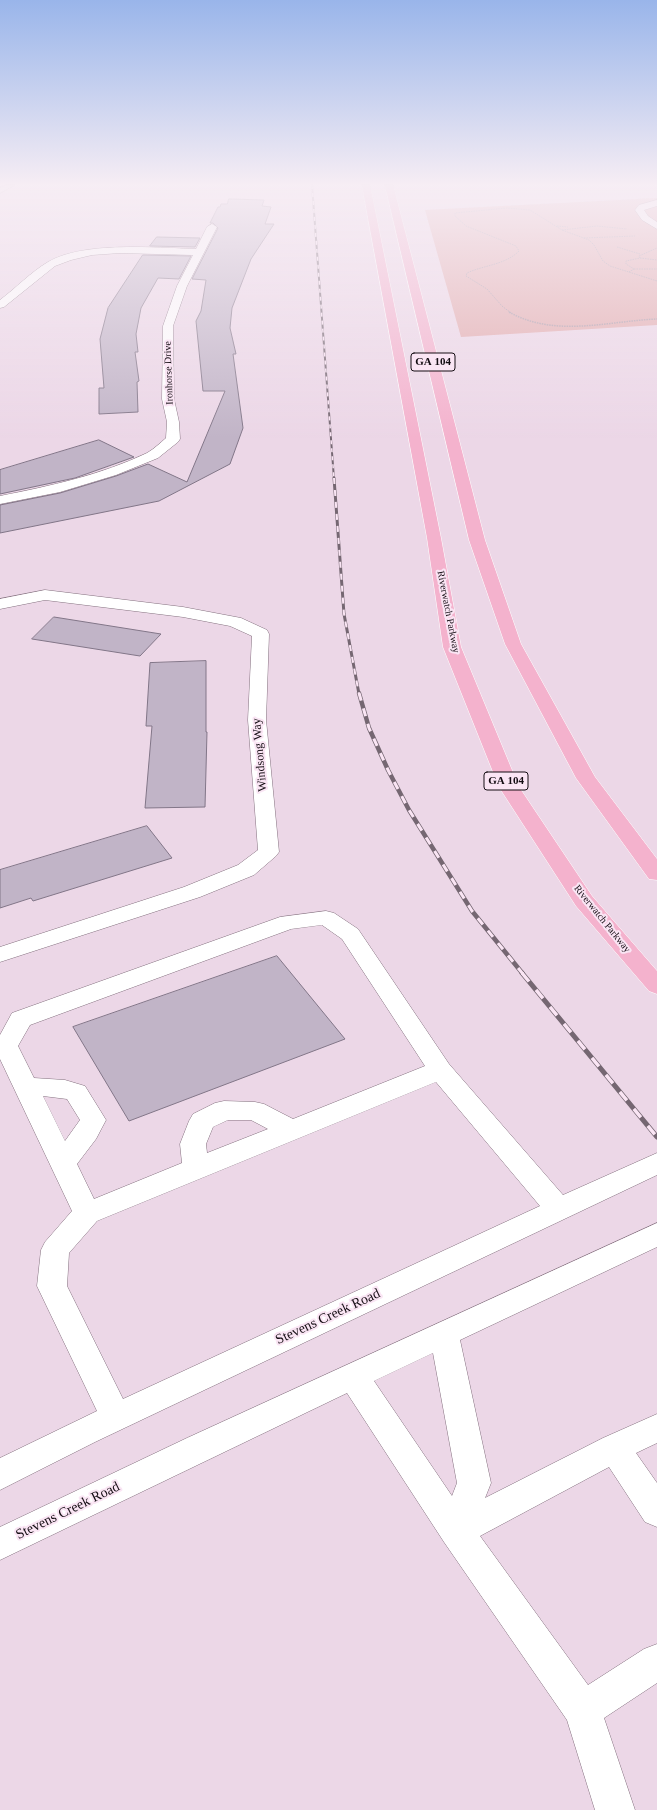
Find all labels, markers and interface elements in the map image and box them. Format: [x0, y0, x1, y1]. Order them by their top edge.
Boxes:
street label: Ironhorse Drive [162, 341, 176, 405]
road number: GA 104 [411, 353, 455, 371]
street label: Riverwatch Parkway [434, 570, 462, 654]
street label: Windsong Way [250, 718, 270, 792]
road number: GA 104 [484, 772, 528, 790]
street label: Riverwatch Parkway [571, 883, 633, 955]
street label: Stevens Creek Road [273, 1285, 383, 1349]
street label: Stevens Creek Road [13, 1479, 123, 1543]

